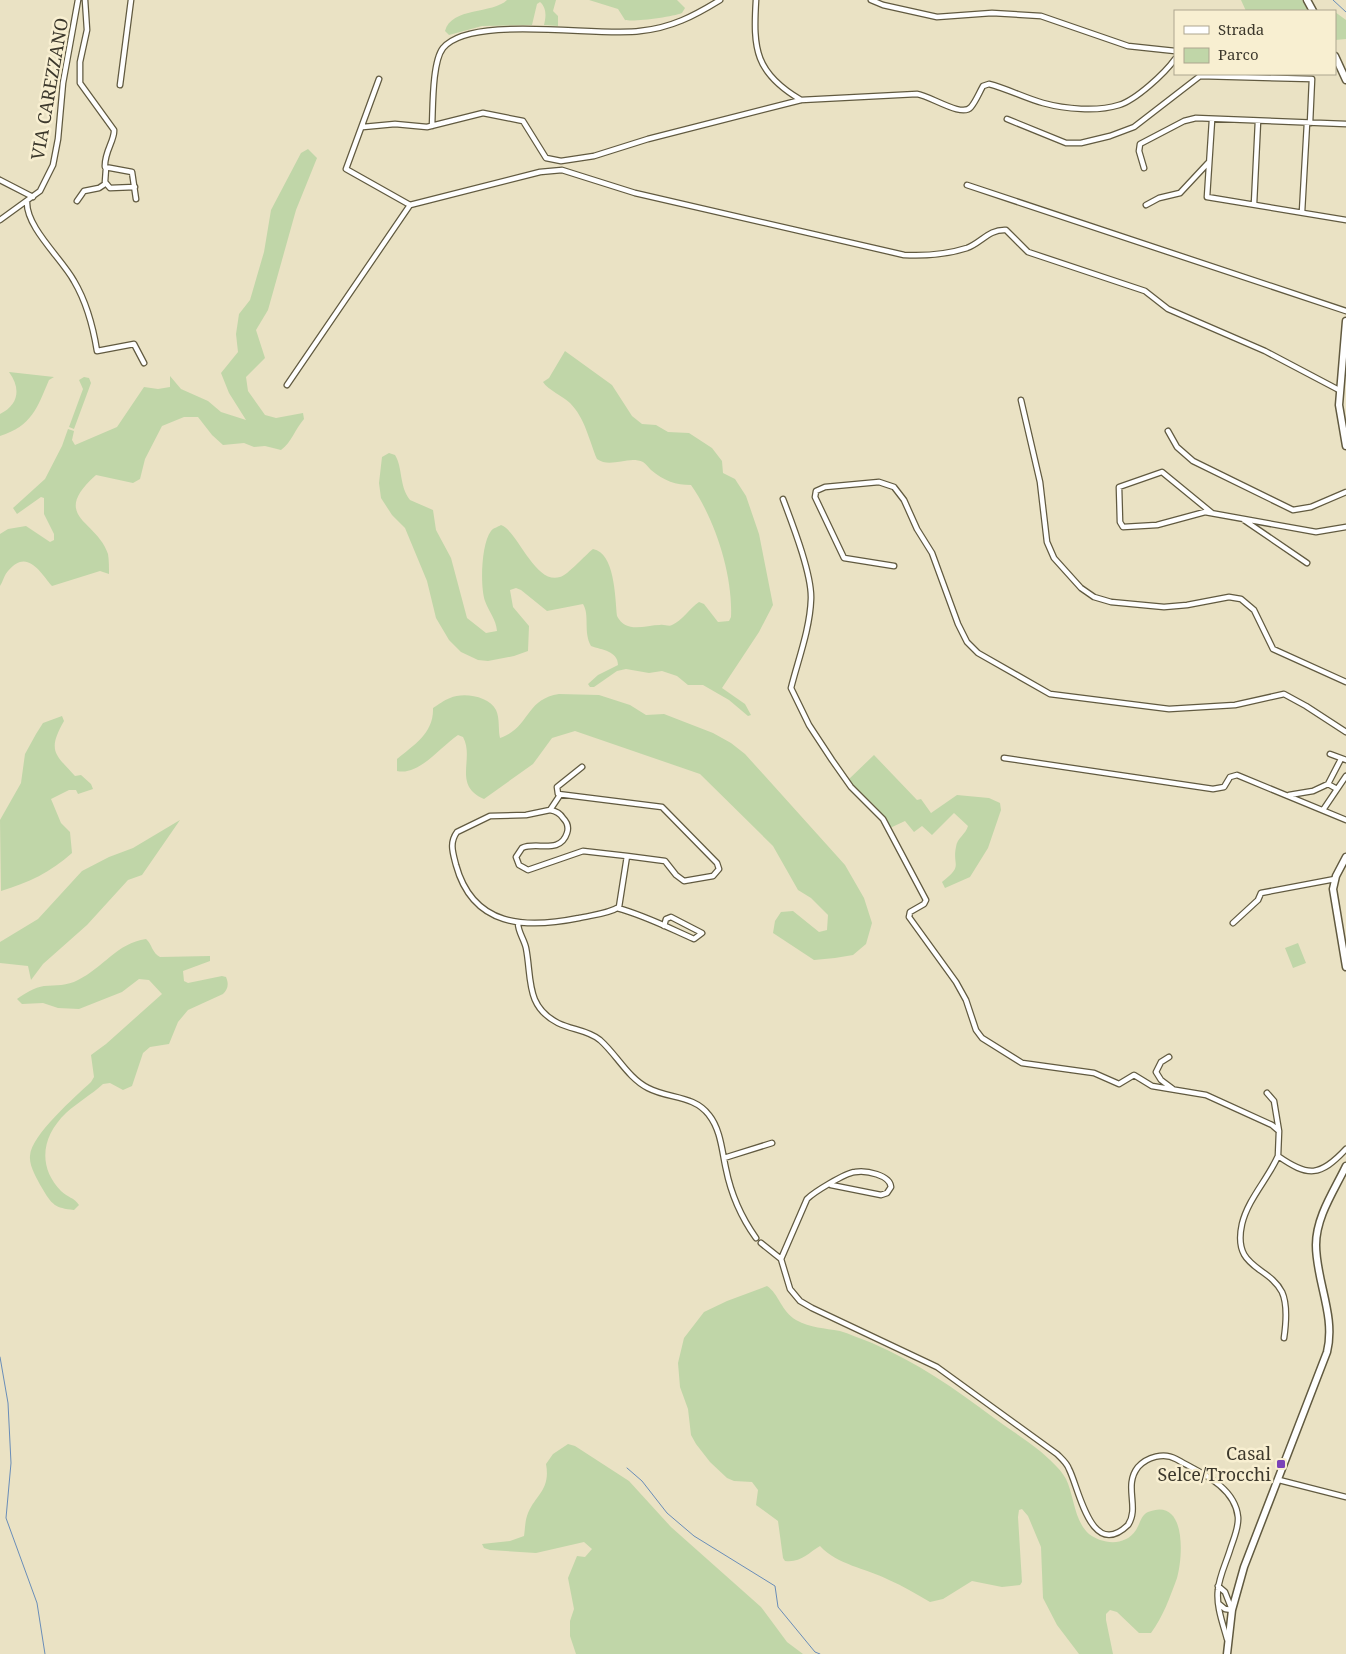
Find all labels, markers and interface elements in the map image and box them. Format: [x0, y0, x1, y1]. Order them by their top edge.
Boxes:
legend [1174, 10, 1336, 75]
street label: VIA CAREZZANO [25, 16, 73, 162]
text: Strada [1218, 19, 1264, 39]
text: Parco [1218, 44, 1259, 64]
place label: Casal Selce/Trocchi [1158, 1441, 1271, 1486]
marker: Casal Selce/Trocchi [1275, 1458, 1287, 1470]

